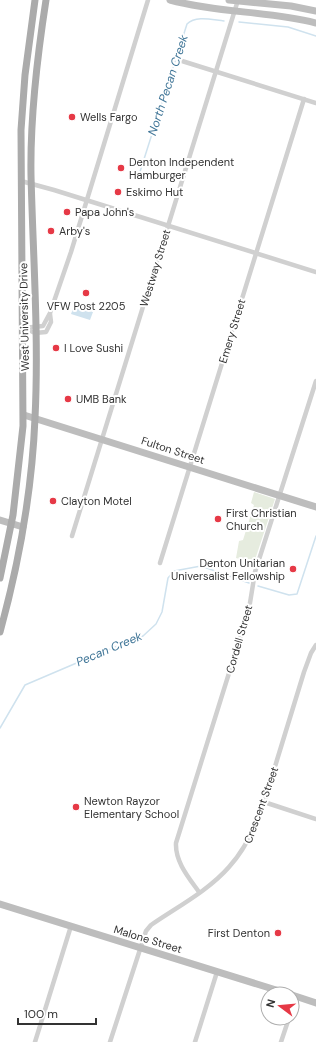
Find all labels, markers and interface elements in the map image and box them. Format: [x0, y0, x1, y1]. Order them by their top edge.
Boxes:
water label: North Pecan Creek [144, 32, 192, 137]
place label: Wells Fargo [80, 110, 138, 124]
marker: Wells Fargo [67, 112, 77, 122]
place label: Denton Independent Hamburger [129, 155, 234, 182]
marker: Denton Independent Hamburger [116, 163, 126, 173]
place label: Eskimo Hut [126, 185, 183, 199]
marker: Eskimo Hut [113, 187, 123, 197]
place label: Papa John's [75, 205, 134, 219]
marker: Papa John's [62, 207, 72, 217]
place label: Arby's [59, 224, 90, 238]
marker: Arby's [46, 226, 56, 236]
street label: Westway Street [137, 228, 173, 308]
street label: West University Drive [16, 263, 32, 371]
marker: VFW Post 2205 [81, 288, 91, 298]
street label: Emery Street [216, 297, 248, 365]
place label: VFW Post 2205 [47, 299, 126, 313]
place label: I Love Sushi [64, 341, 123, 355]
marker: I Love Sushi [51, 343, 61, 353]
place label: UMB Bank [76, 392, 127, 406]
marker: UMB Bank [63, 394, 73, 404]
street label: Fulton Street [140, 433, 206, 467]
place label: Clayton Motel [61, 494, 132, 508]
marker: Clayton Motel [48, 496, 58, 506]
place label: First Christian Church [226, 506, 297, 533]
marker: First Christian Church [213, 514, 223, 524]
place label: Denton Unitarian Universalist Fellowship [171, 556, 285, 583]
marker: Denton Unitarian Universalist Fellowship [288, 564, 298, 574]
street label: Cordell Street [223, 603, 255, 675]
water label: Pecan Creek [74, 628, 145, 670]
street label: Crescent Street [241, 765, 281, 845]
place label: Newton Rayzor Elementary School [84, 794, 179, 821]
marker: Newton Rayzor Elementary School [71, 802, 81, 812]
street label: Malone Street [112, 922, 184, 956]
place label: First Denton [208, 926, 270, 940]
marker: First Denton [273, 928, 283, 938]
north arrow [260, 986, 300, 1026]
text: N [263, 997, 278, 1009]
scale bar [18, 1000, 96, 1026]
text: 100 m [24, 1006, 58, 1022]

